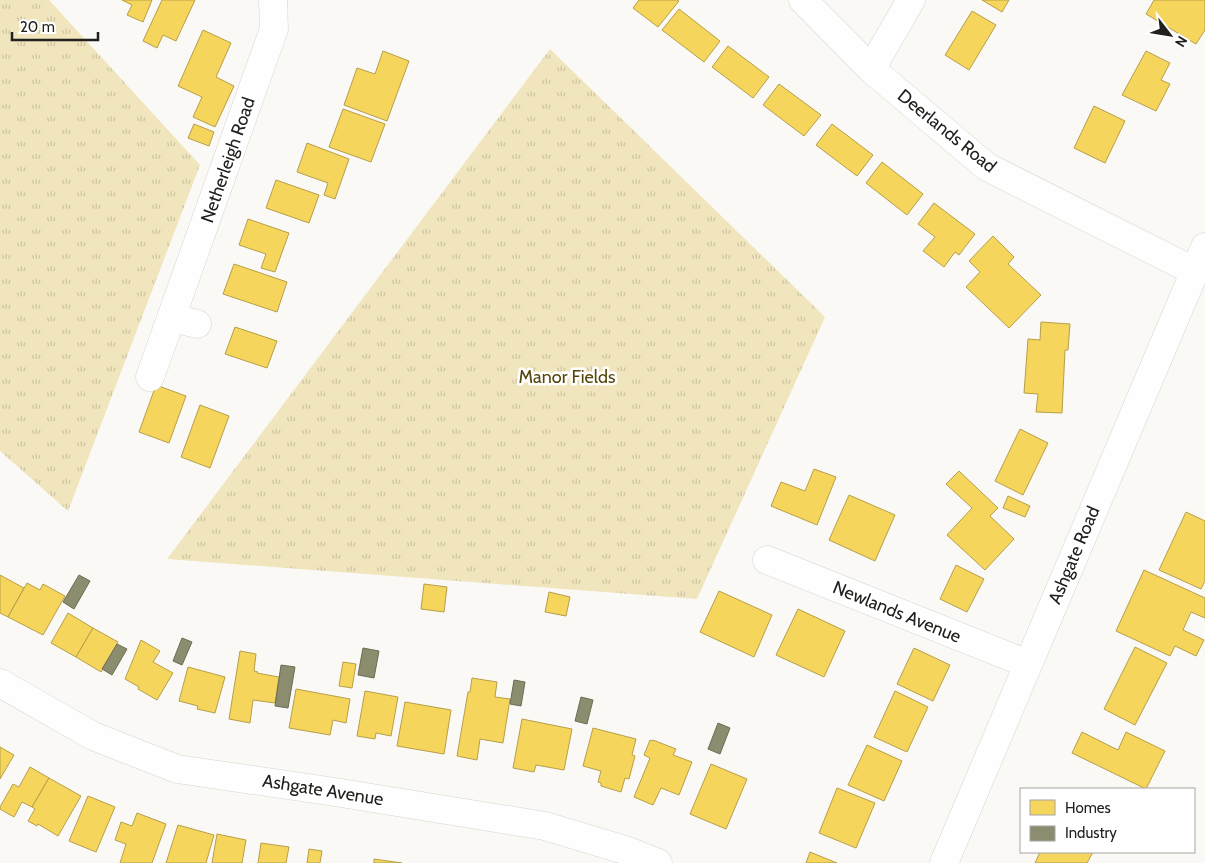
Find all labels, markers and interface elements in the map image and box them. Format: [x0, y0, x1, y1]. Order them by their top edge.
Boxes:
scale bar [12, 10, 99, 42]
north arrow [1145, 10, 1195, 60]
text: 20 m [20, 18, 55, 36]
text: N [1171, 33, 1191, 51]
street label: Deerlands Road [893, 85, 1001, 177]
street label: Netherleigh Road [196, 94, 260, 226]
park label: Manor Fields [519, 366, 615, 388]
street label: Ashgate Road [1044, 503, 1104, 607]
street label: Newlands Avenue [830, 576, 964, 648]
street label: Ashgate Avenue [261, 770, 385, 810]
legend [1020, 788, 1195, 853]
text: Homes [1065, 799, 1111, 817]
text: Industry [1065, 824, 1117, 842]

